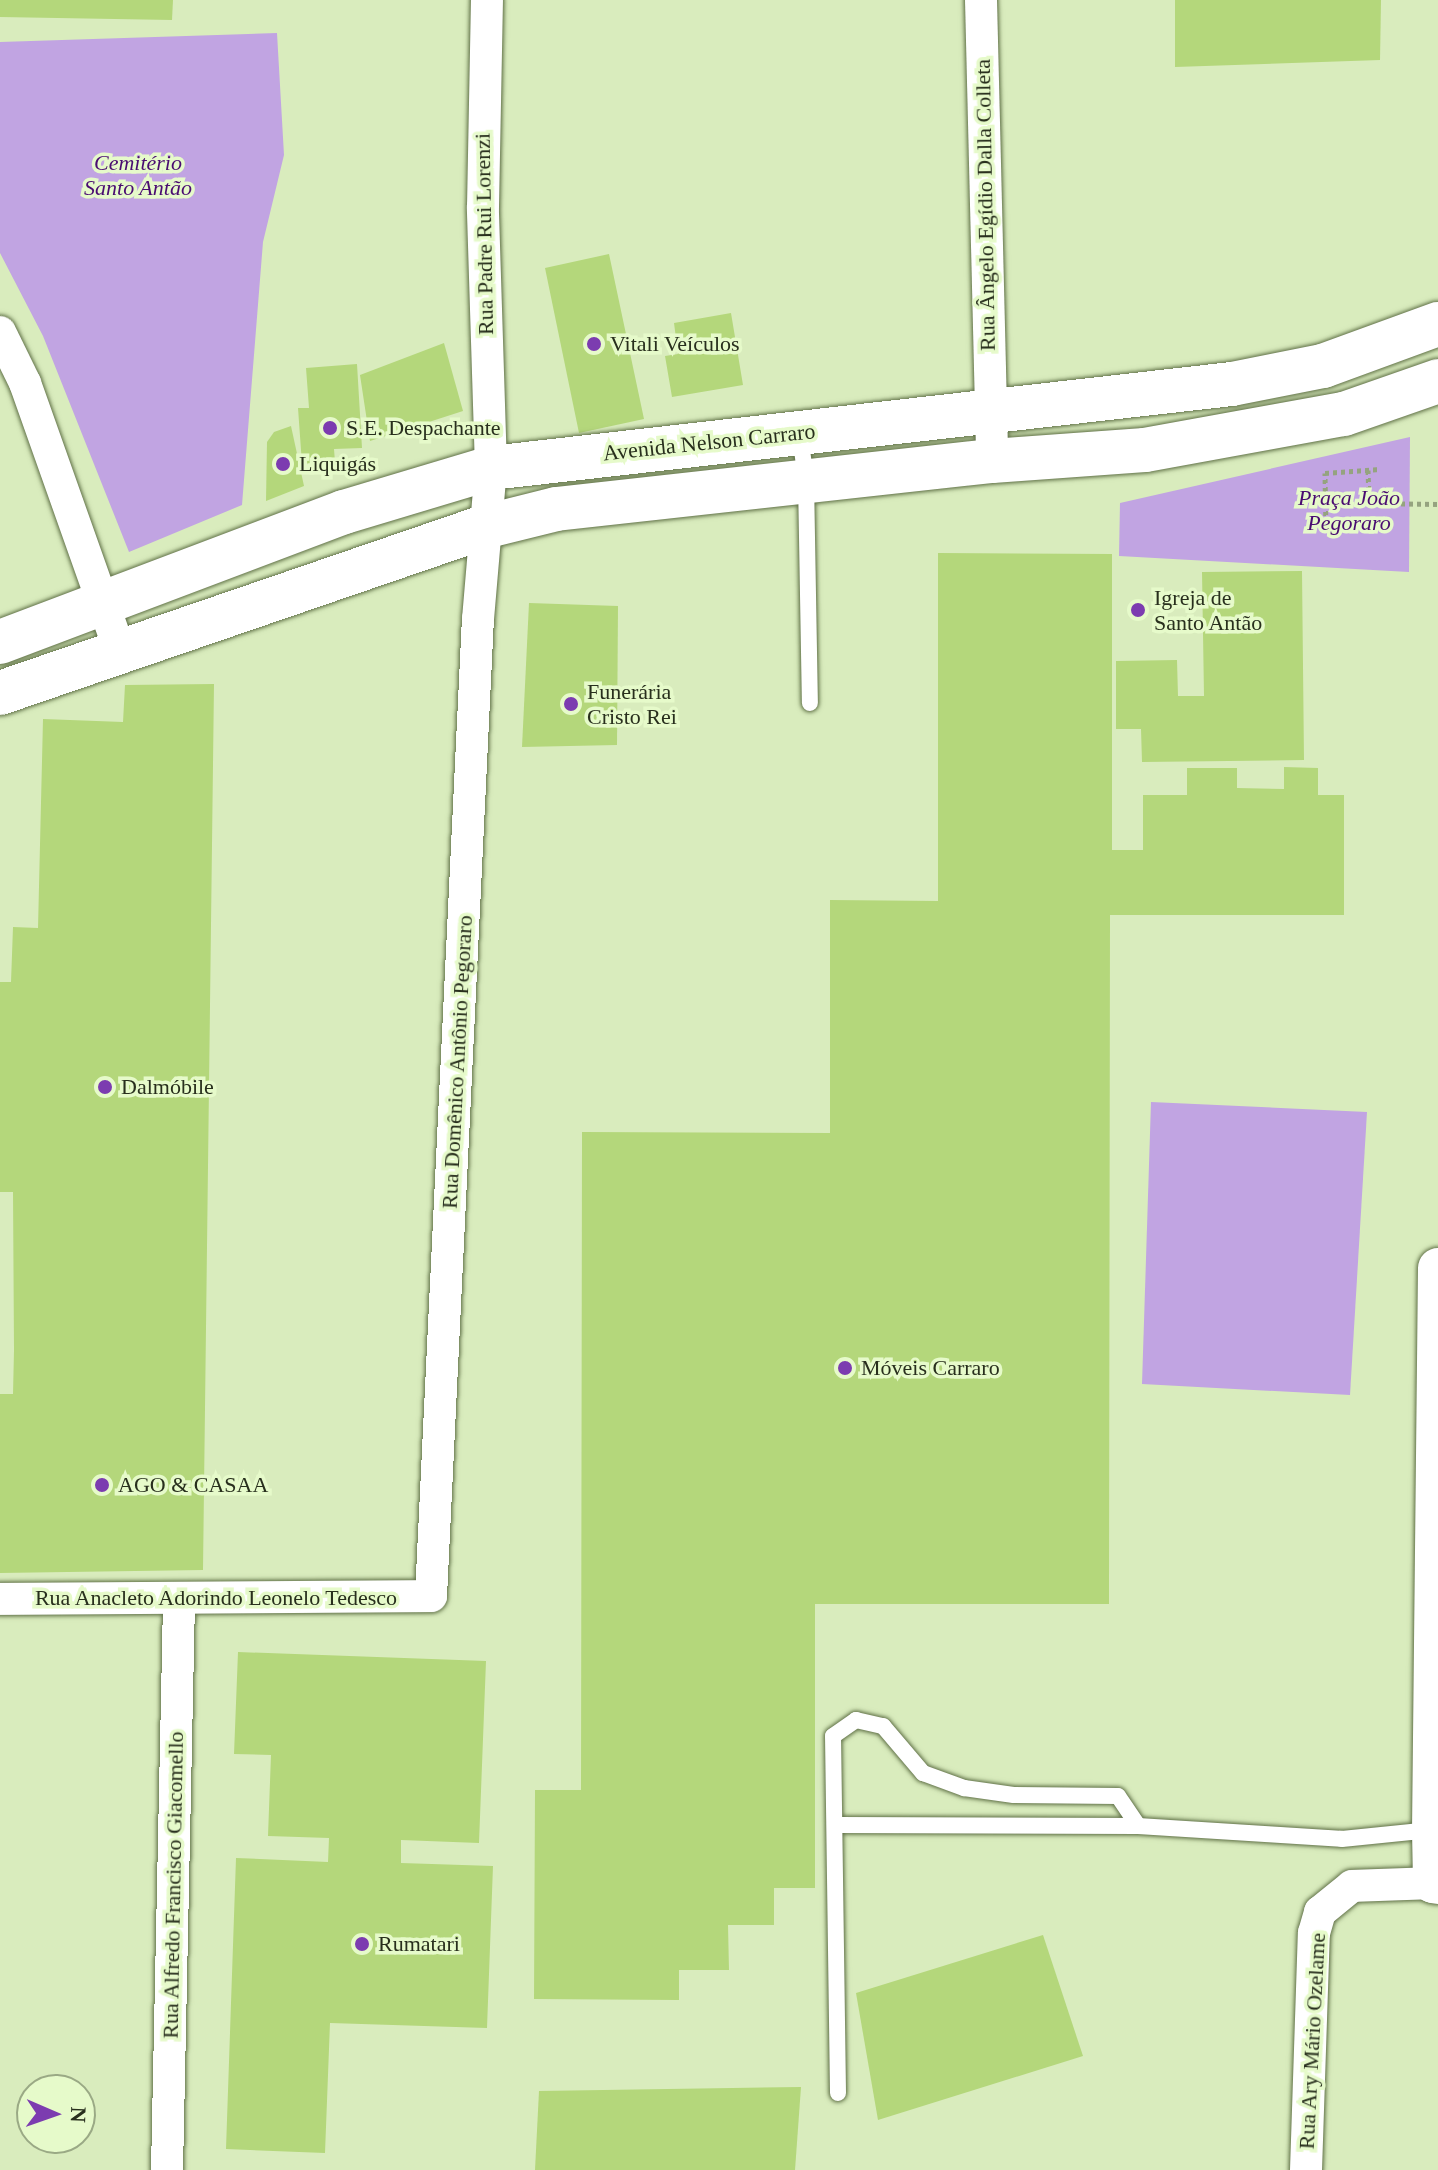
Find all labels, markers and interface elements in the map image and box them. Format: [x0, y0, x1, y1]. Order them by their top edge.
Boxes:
street label: Rua Ângelo Egídio Dalla Colleta [969, 59, 1001, 351]
street label: Rua Padre Rui Lorenzi [469, 133, 499, 335]
park label: Cemitério Santo Antão [84, 149, 192, 200]
place label: Vitali Veículos [610, 331, 740, 357]
marker: Vitali Veículos [585, 335, 603, 353]
place label: S.E. Despachante [346, 415, 501, 441]
street label: Avenida Nelson Carraro [602, 418, 816, 466]
marker: S.E. Despachante [321, 419, 339, 437]
place label: Liquigás [299, 451, 376, 477]
marker: Liquigás [274, 455, 292, 473]
park label: Praça João Pegoraro [1298, 484, 1400, 536]
place label: Igreja de Santo Antão [1154, 584, 1263, 636]
marker: Igreja de Santo Antão [1129, 601, 1147, 619]
place label: Funerária Cristo Rei [587, 678, 677, 730]
marker: Funerária Cristo Rei [562, 695, 580, 713]
street label: Rua Domênico Antônio Pegoraro [436, 914, 478, 1210]
place label: Dalmóbile [121, 1074, 214, 1100]
marker: Dalmóbile [96, 1078, 114, 1096]
place label: Móveis Carraro [861, 1355, 1000, 1381]
marker: Móveis Carraro [836, 1359, 854, 1377]
place label: AGO & CASAA [118, 1472, 268, 1498]
marker: AGO & CASAA [93, 1476, 111, 1494]
street label: Rua Anacleto Adorindo Leonelo Tedesco [33, 1585, 399, 1611]
street label: Rua Alfredo Francisco Giacomello [157, 1731, 189, 2039]
place label: Rumatari [378, 1931, 460, 1957]
street label: Rua Ary Mário Ozelame [1293, 1931, 1331, 2151]
marker: Rumatari [353, 1935, 371, 1953]
north arrow [16, 2074, 96, 2154]
text: N [66, 2106, 91, 2123]

